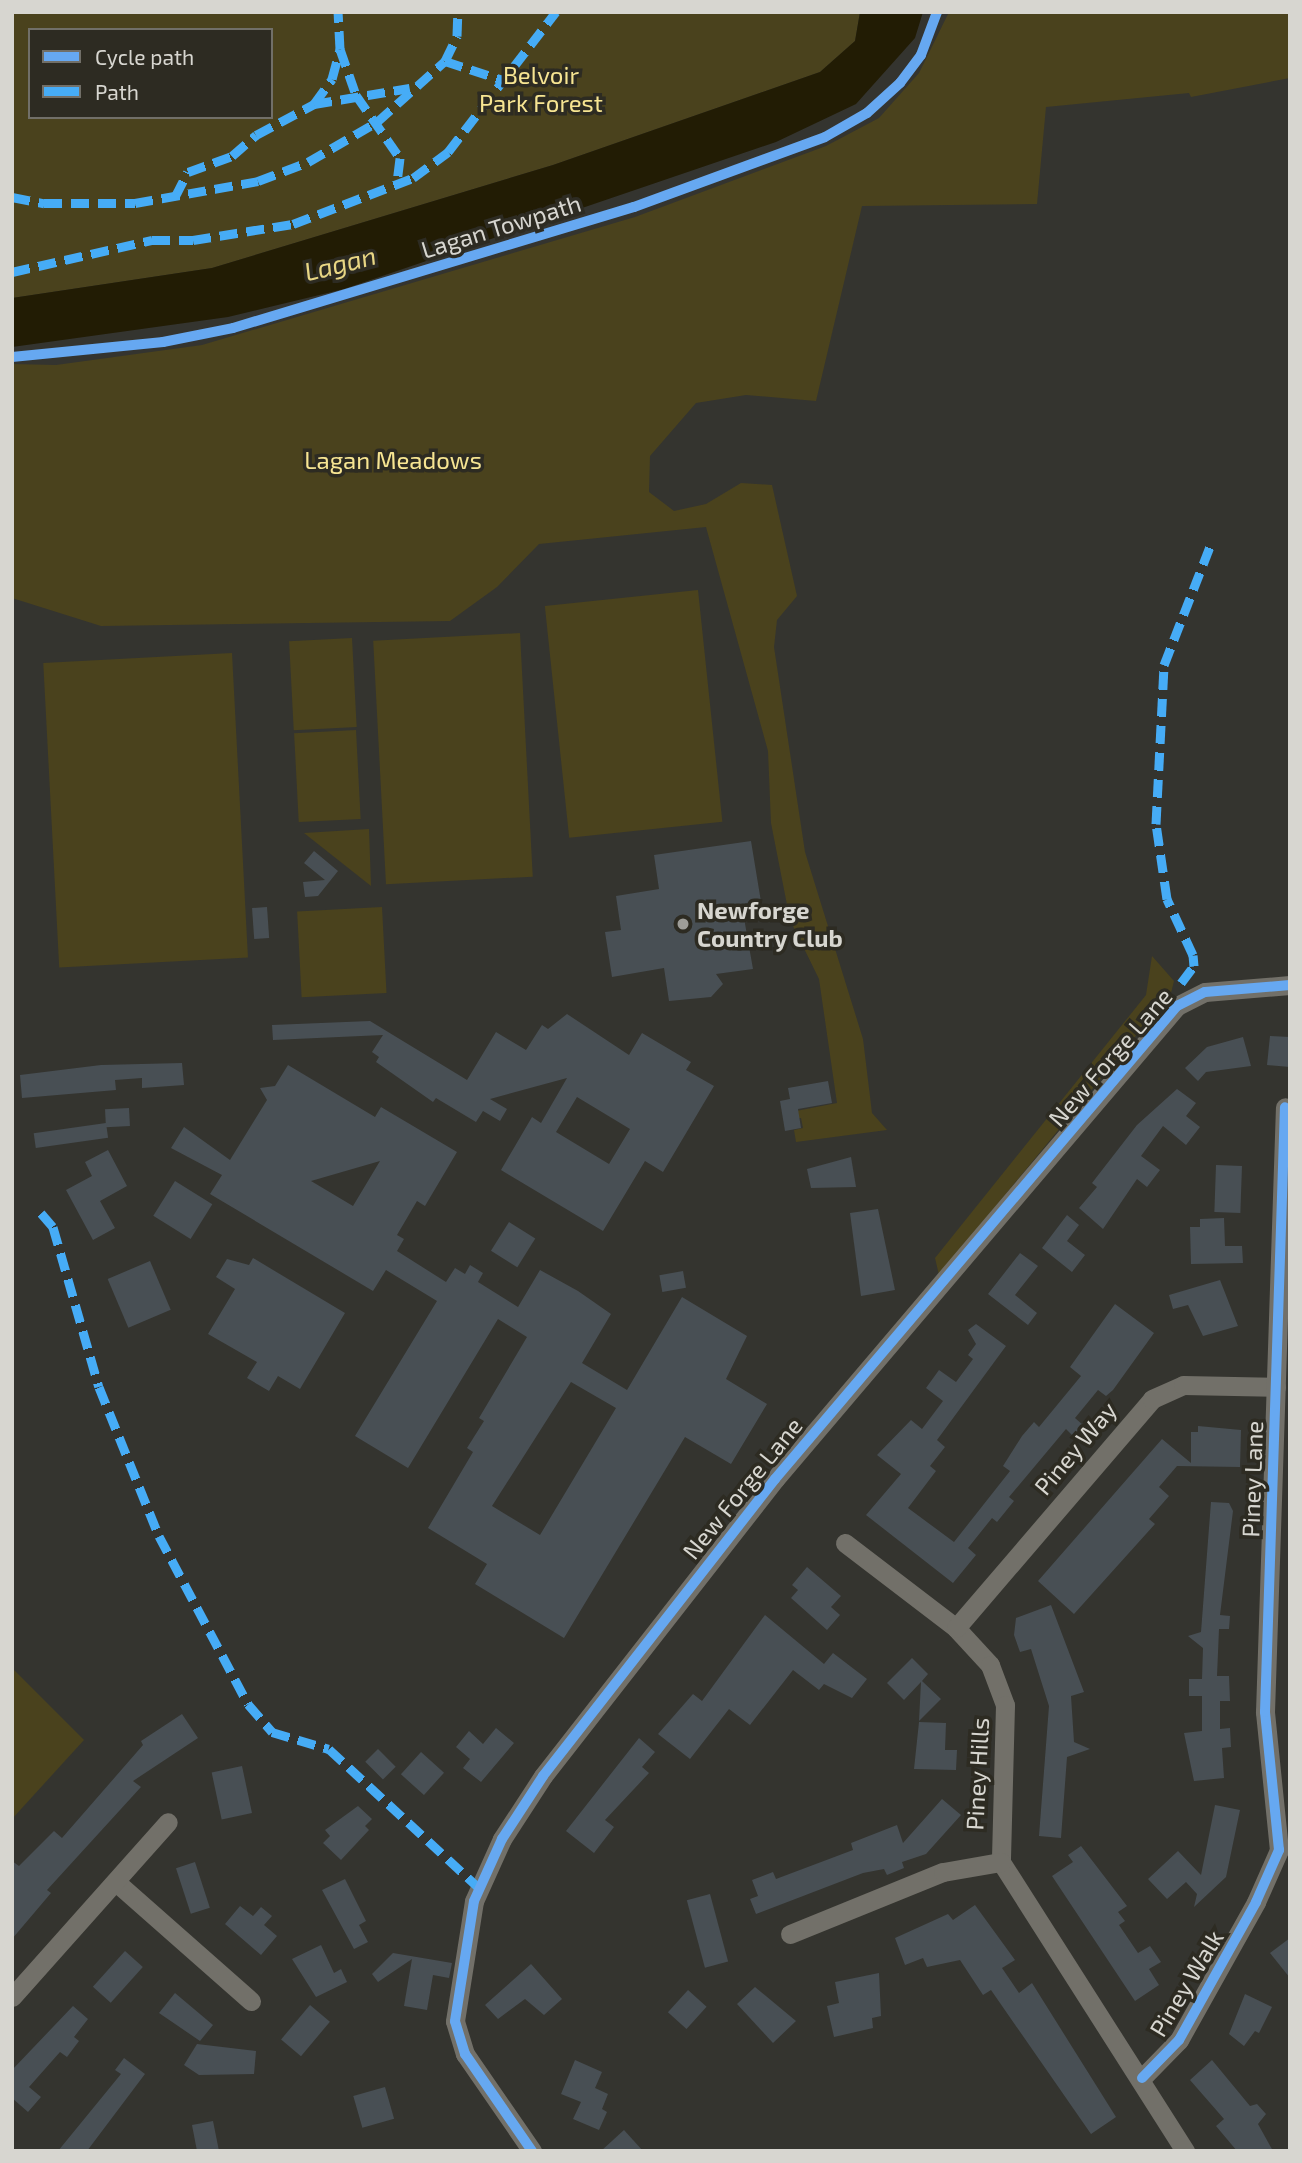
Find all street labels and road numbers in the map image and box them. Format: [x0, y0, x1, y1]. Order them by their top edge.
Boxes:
street label: Lagan Towpath [417, 188, 585, 264]
street label: New Forge Lane [1042, 982, 1178, 1132]
street label: Piney Way [1028, 1395, 1122, 1501]
street label: New Forge Lane [676, 1411, 808, 1565]
street label: Piney Lane [1236, 1420, 1268, 1538]
street label: Piney Hills [960, 1717, 994, 1831]
street label: Piney Walk [1143, 1924, 1229, 2042]

